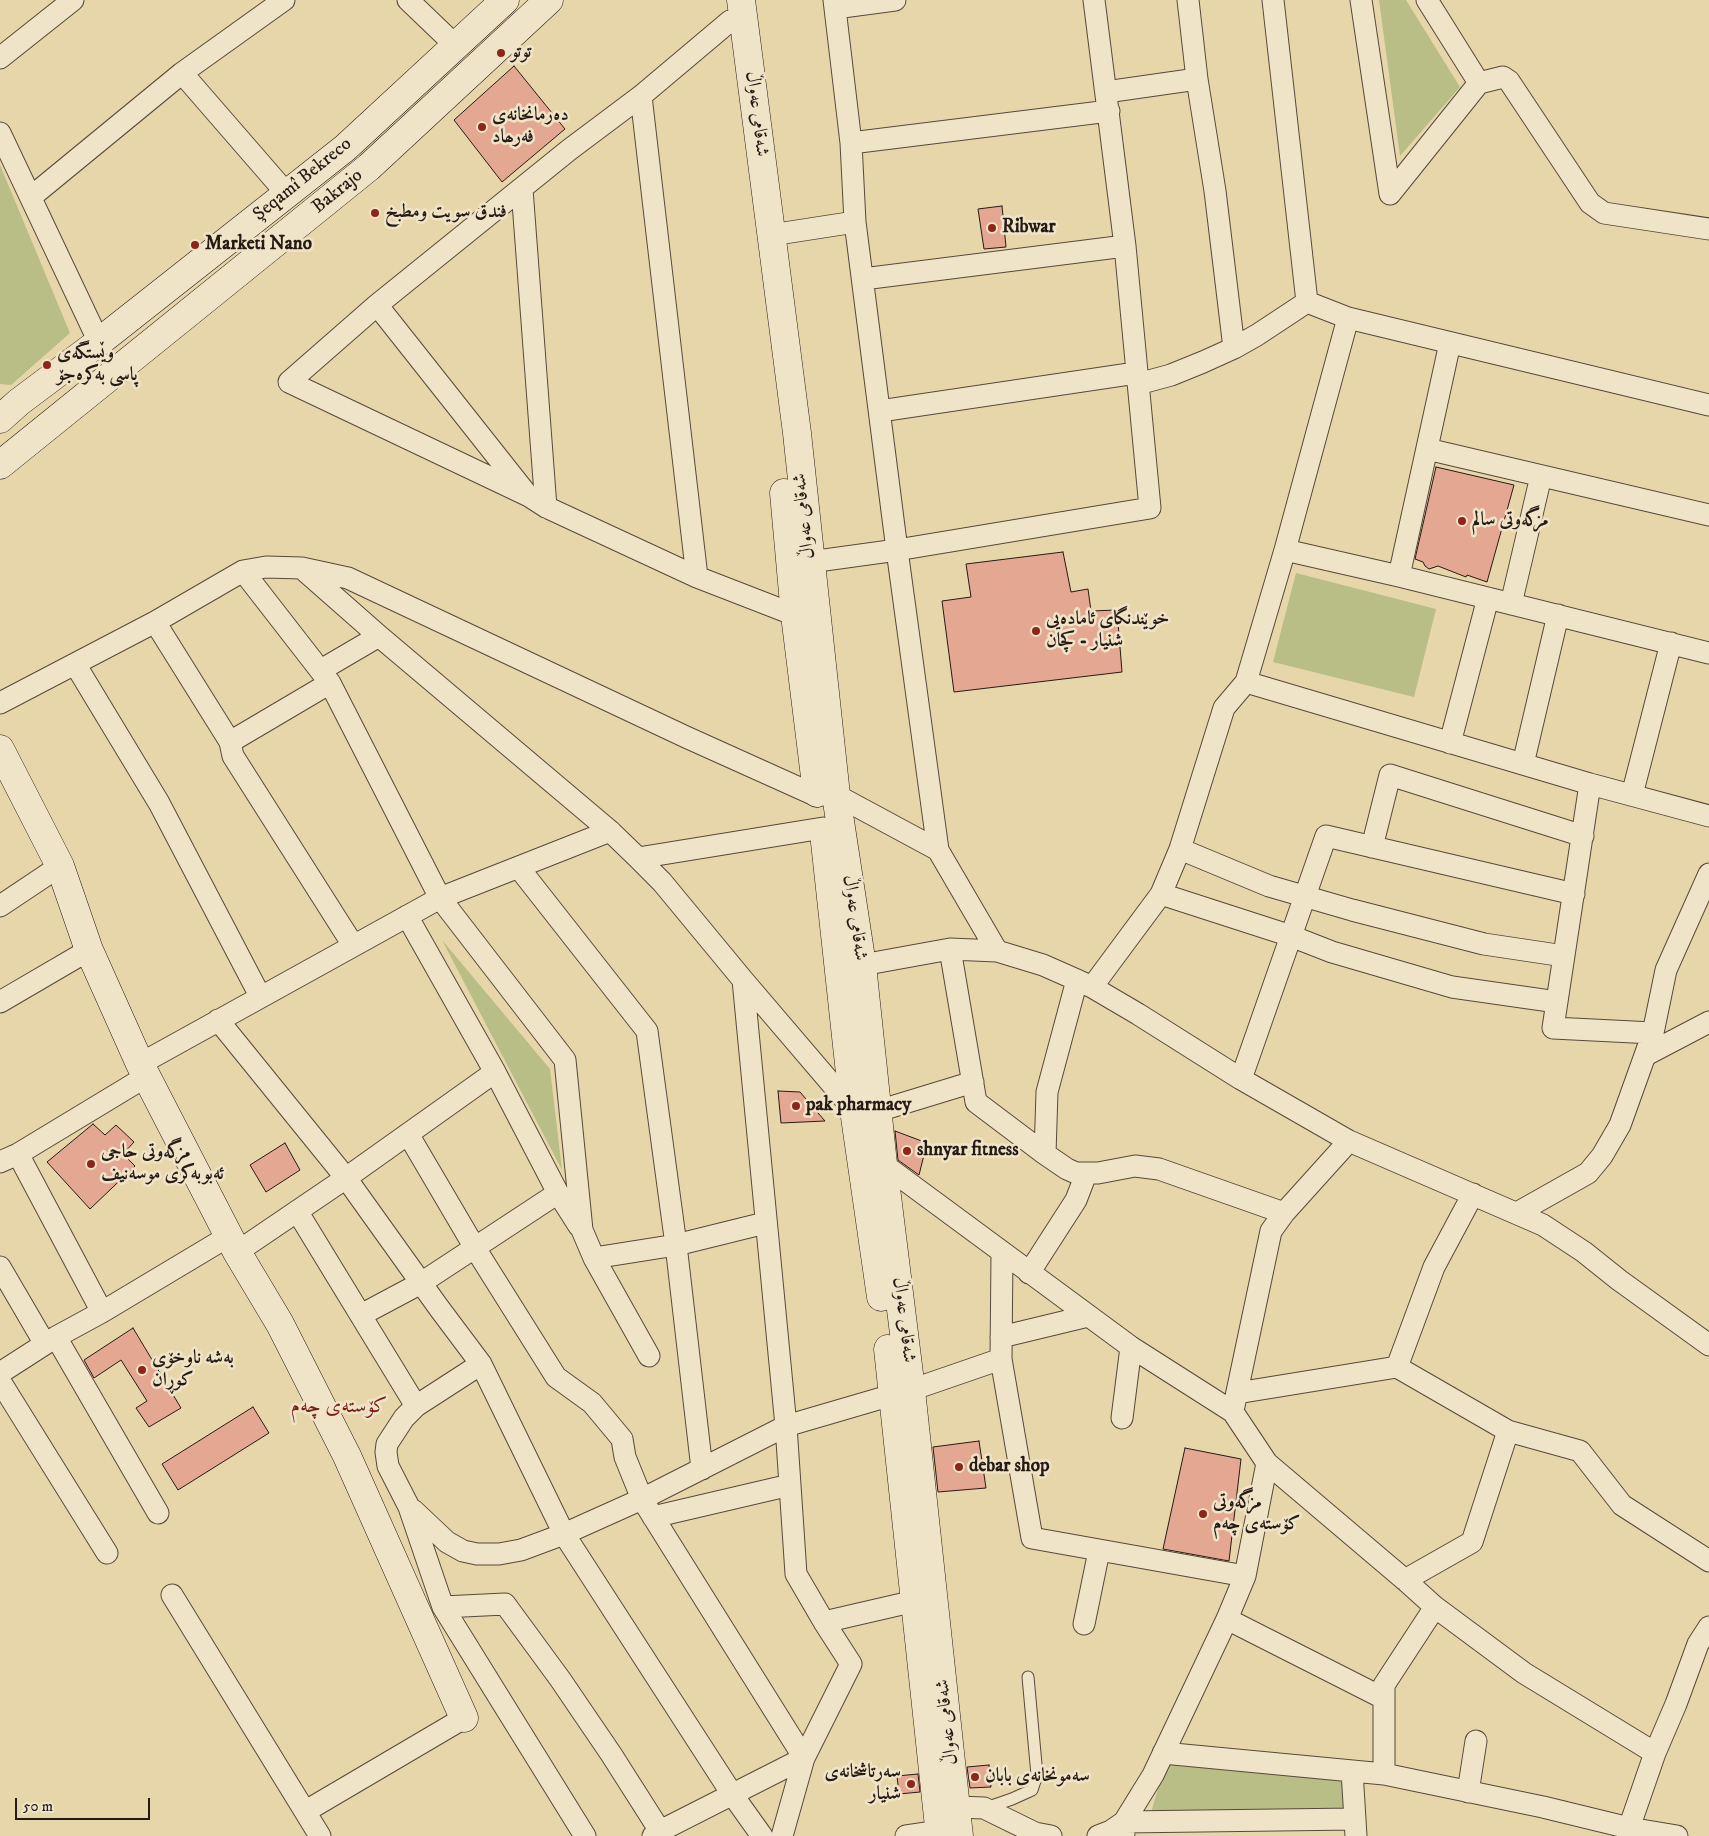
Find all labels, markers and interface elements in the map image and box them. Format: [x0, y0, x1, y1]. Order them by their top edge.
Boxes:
place label: توتو [511, 42, 531, 64]
marker: توتو [495, 47, 507, 59]
street label: شەقامی عەواڵ [739, 70, 773, 158]
place label: دەرمانخانەی فەرھاد [492, 105, 569, 149]
marker: دەرمانخانەی فەرھاد [476, 121, 488, 133]
street label: Şeqamî Bekreco [249, 133, 357, 227]
street label: Bakrajo [308, 165, 368, 219]
place label: فندق سويت ومطبخ [385, 202, 507, 224]
marker: فندق سويت ومطبخ [369, 207, 381, 219]
place label: Ribwar [1002, 217, 1056, 239]
marker: Ribwar [986, 222, 998, 234]
place label: Marketi Nano [205, 234, 312, 256]
marker: Marketi Nano [189, 239, 201, 251]
place label: وێستگەی پاسی بەکرەجۆ [57, 343, 138, 387]
marker: وێستگەی پاسی بەکرەجۆ [41, 359, 53, 371]
street label: شەقامی عەواڵ [789, 472, 821, 560]
place label: مزگەوتی سالم [1472, 510, 1548, 532]
marker: مزگەوتی سالم [1456, 515, 1468, 527]
place label: خوێندنگای ئامادەیی شنیار - کچان [1046, 609, 1169, 653]
marker: خوێندنگای ئامادەیی شنیار - کچان [1030, 625, 1042, 637]
street label: شەقامی عەواڵ [837, 874, 871, 962]
place label: pak pharmacy [806, 1095, 911, 1117]
marker: pak pharmacy [790, 1100, 802, 1112]
place label: shnyar fitness [917, 1140, 1019, 1162]
place label: مزگەوتی حاجی ئەبوبەکری موسەنیف [101, 1142, 224, 1186]
marker: shnyar fitness [901, 1145, 913, 1157]
marker: مزگەوتی حاجی ئەبوبەکری موسەنیف [85, 1158, 97, 1170]
street label: شەقامی عەواڵ [886, 1276, 920, 1364]
place label: بەشە ناوخۆی کوڕان [152, 1348, 234, 1392]
marker: بەشە ناوخۆی کوڕان [136, 1364, 148, 1376]
district label: کۆستەی چەم [291, 1395, 387, 1421]
place label: debar shop [969, 1456, 1049, 1478]
marker: debar shop [953, 1461, 965, 1473]
place label: مزگه‌وتی کۆستەی چەم [1213, 1492, 1301, 1536]
marker: مزگه‌وتی کۆستەی چەم [1197, 1508, 1209, 1520]
street label: شەقامی عەواڵ [932, 1678, 964, 1766]
place label: سەرتاشخانەی شنیار [825, 1762, 901, 1806]
place label: سەمونخانەی بابان [985, 1766, 1090, 1788]
marker: سەمونخانەی بابان [969, 1771, 981, 1783]
marker: سەرتاشخانەی شنیار [905, 1778, 917, 1790]
scale bar [18, 1788, 152, 1820]
text: 50 m [23, 1797, 53, 1816]

